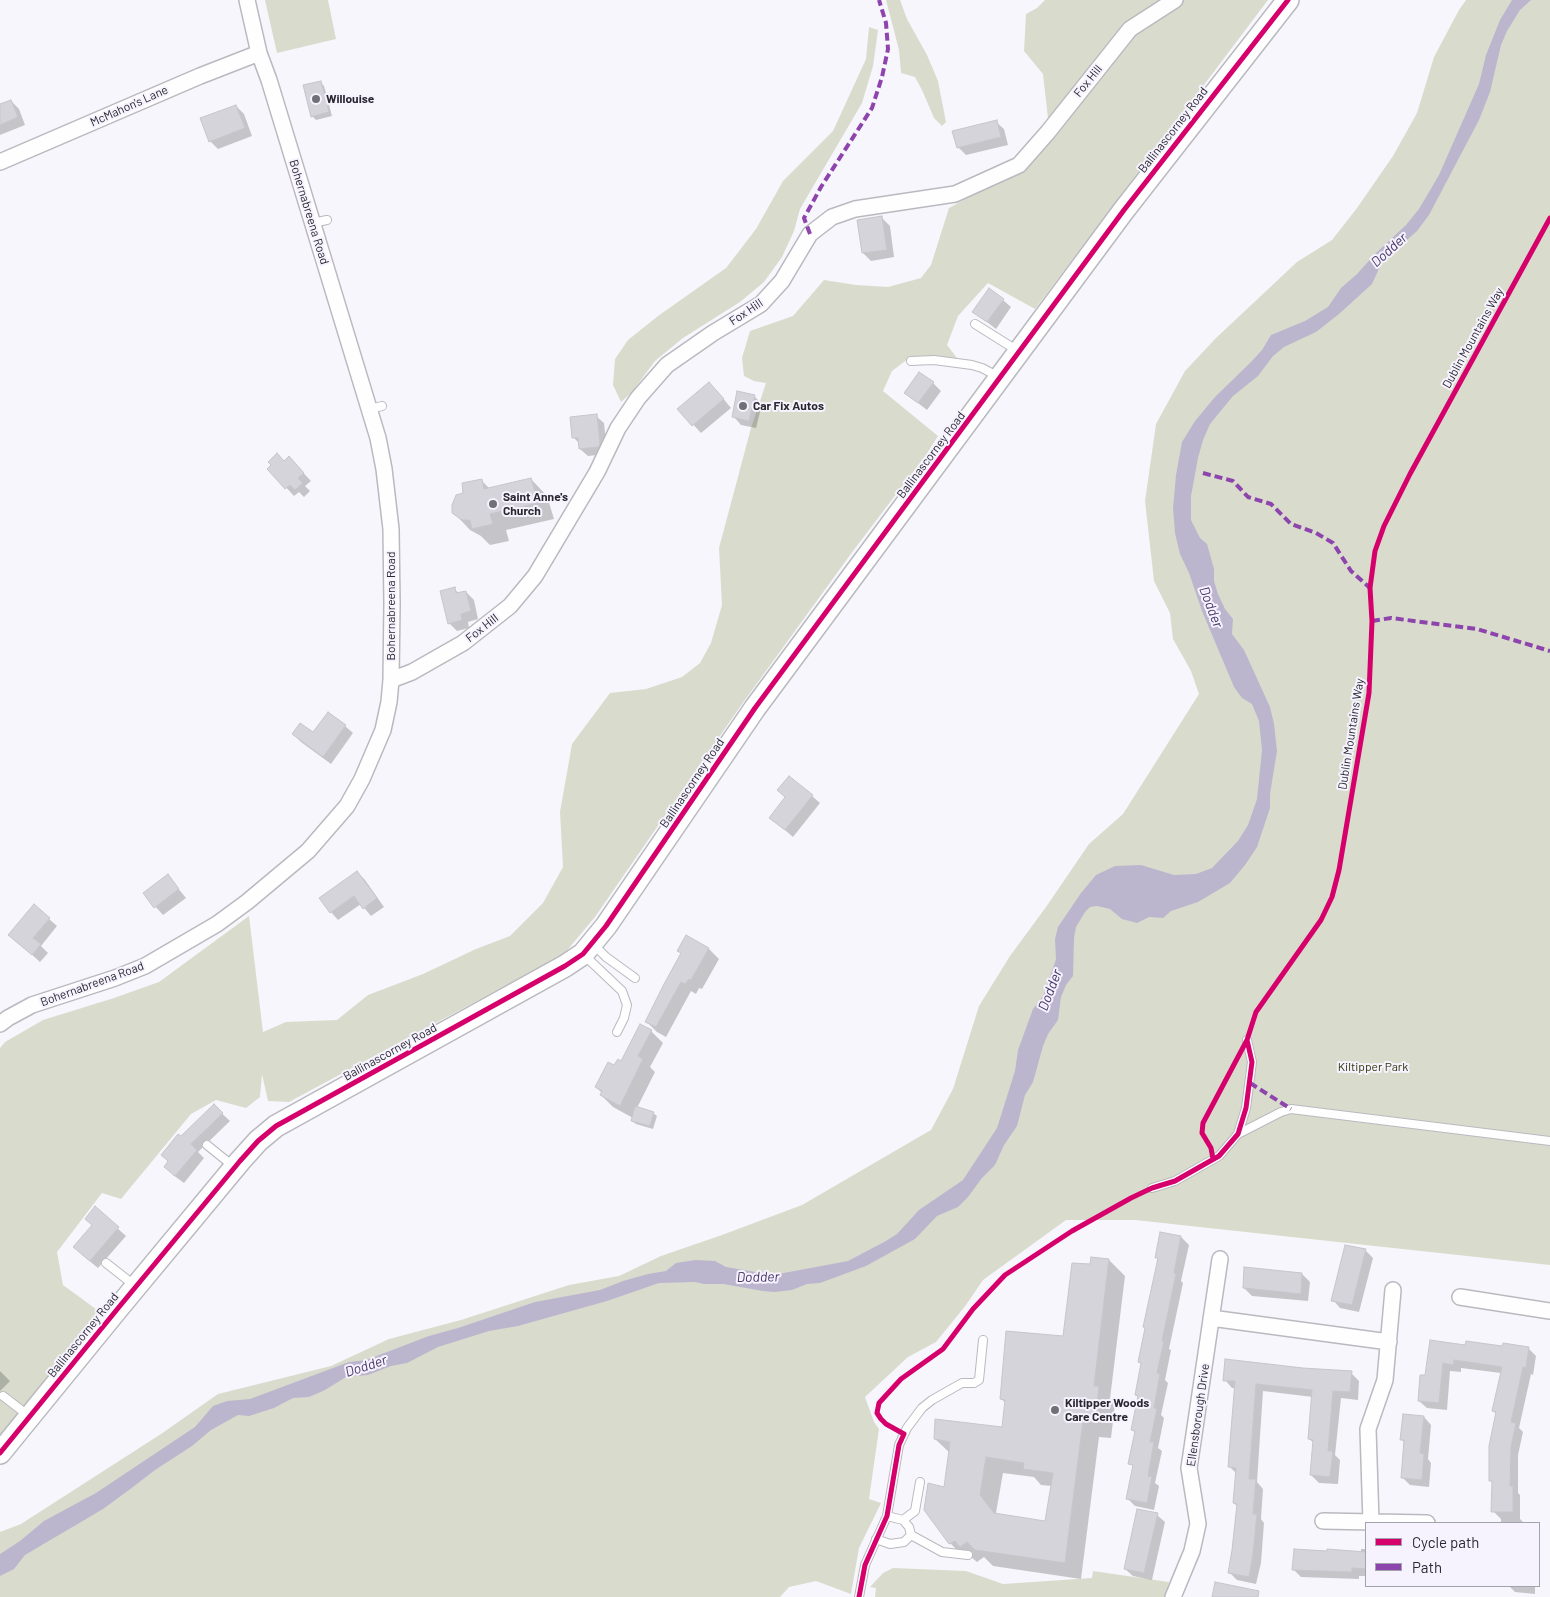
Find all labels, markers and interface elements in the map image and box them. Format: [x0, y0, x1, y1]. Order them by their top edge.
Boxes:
street label: Fox Hill [1071, 62, 1105, 100]
street label: McMahon's Lane [88, 82, 170, 130]
street label: Ballinascorney Road [1135, 84, 1211, 176]
place label: Willouise [326, 92, 374, 106]
marker: Willouise [310, 93, 322, 105]
street label: Bohernabreena Road [286, 158, 332, 266]
water label: Dodder [1367, 229, 1411, 271]
street label: Dublin Mountains Way [1439, 285, 1507, 391]
street label: Fox Hill [727, 296, 765, 328]
place label: Car Fix Autos [753, 399, 824, 413]
marker: Car Fix Autos [737, 400, 749, 412]
street label: Ballinascorney Road [894, 409, 968, 501]
place label: Saint Anne's Church [503, 490, 568, 518]
marker: Saint Anne's Church [487, 498, 499, 510]
street label: Bohernabreena Road [384, 552, 398, 660]
water label: Dodder [1195, 584, 1227, 630]
street label: Fox Hill [463, 611, 501, 645]
street label: Dublin Mountains Way [1335, 677, 1367, 791]
street label: Ballinascorney Road [657, 736, 727, 830]
street label: Bohernabreena Road [38, 959, 146, 1009]
water label: Dodder [1034, 967, 1066, 1013]
street label: Ballinascorney Road [341, 1020, 439, 1084]
park label: Kiltipper Park [1338, 1060, 1408, 1074]
water label: Dodder [736, 1268, 780, 1286]
street label: Ballinascorney Road [44, 1290, 122, 1380]
water label: Dodder [343, 1351, 389, 1381]
street label: Ellensborough Drive [1184, 1363, 1212, 1467]
place label: Kiltipper Woods Care Centre [1065, 1396, 1149, 1424]
marker: Kiltipper Woods Care Centre [1049, 1404, 1061, 1416]
legend [1365, 1522, 1540, 1587]
text: Cycle path [1412, 1533, 1479, 1551]
text: Path [1412, 1558, 1442, 1576]

